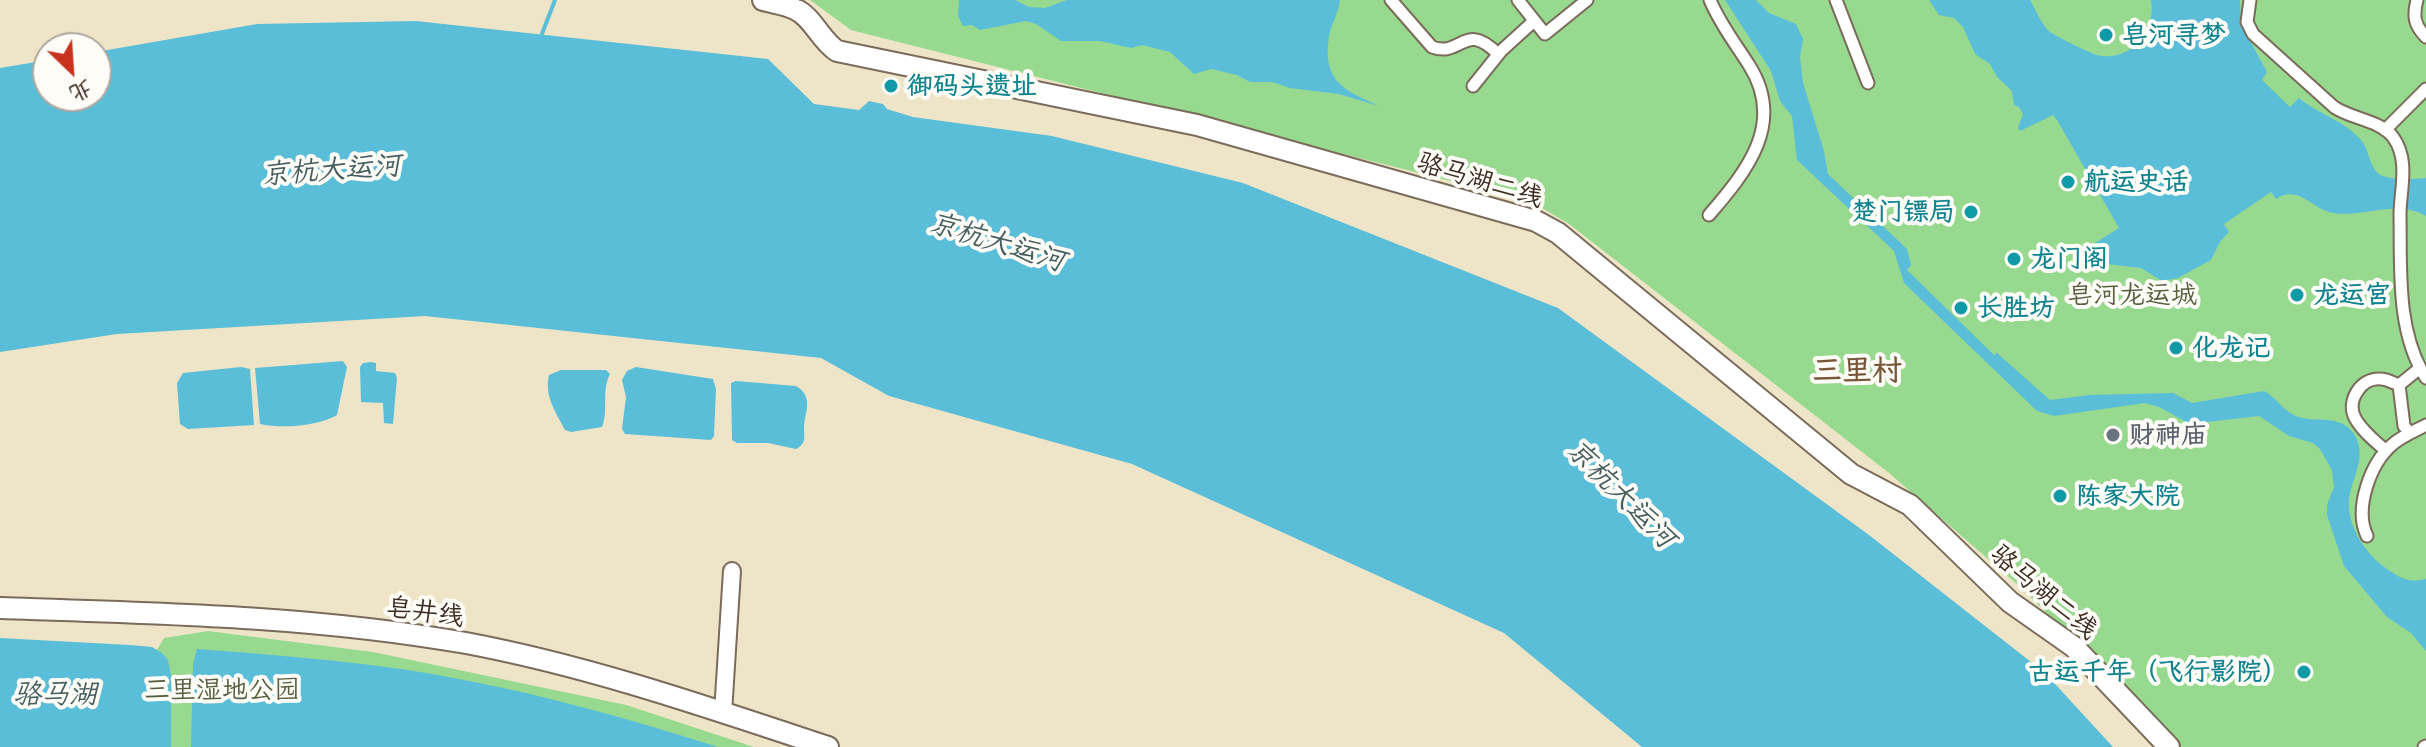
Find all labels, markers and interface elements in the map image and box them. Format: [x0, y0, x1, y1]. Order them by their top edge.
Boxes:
place label: 皂河寻梦 [2122, 19, 2226, 51]
marker: 皂河寻梦 [2097, 26, 2115, 44]
north arrow [32, 32, 112, 112]
place label: 御码头遗址 [907, 70, 1037, 102]
text: 北 [65, 75, 98, 110]
marker: 御码头遗址 [882, 77, 900, 95]
street label: 骆马湖二线 [1413, 146, 1547, 214]
water label: 京杭大运河 [260, 148, 402, 192]
place label: 航运史话 [2084, 166, 2188, 198]
marker: 航运史话 [2059, 173, 2077, 191]
place label: 楚门镖局 [1851, 196, 1955, 228]
marker: 楚门镖局 [1962, 203, 1980, 221]
water label: 京杭大运河 [925, 205, 1069, 279]
place label: 龙门阁 [2030, 243, 2108, 275]
marker: 龙门阁 [2005, 250, 2023, 268]
park label: 皂河龙运城 [2067, 279, 2197, 311]
place label: 龙运宫 [2313, 279, 2391, 311]
marker: 龙运宫 [2288, 286, 2306, 304]
place label: 长胜坊 [1977, 292, 2055, 324]
marker: 长胜坊 [1952, 299, 1970, 317]
place label: 化龙记 [2192, 332, 2270, 364]
marker: 化龙记 [2167, 339, 2185, 357]
district label: 三里村 [1812, 353, 1902, 389]
place label: 财神庙 [2129, 419, 2207, 451]
marker: 财神庙 [2104, 426, 2122, 444]
water label: 京杭大运河 [1560, 433, 1682, 555]
place label: 陈家大院 [2076, 480, 2180, 512]
marker: 陈家大院 [2051, 487, 2069, 505]
street label: 骆马湖二线 [1984, 538, 2104, 646]
street label: 皂井线 [384, 591, 466, 633]
place label: 古运千年（飞行影院） [2028, 656, 2288, 688]
marker: 古运千年（飞行影院） [2295, 663, 2313, 681]
park label: 三里湿地公园 [144, 674, 300, 706]
water label: 骆马湖 [13, 677, 97, 711]

